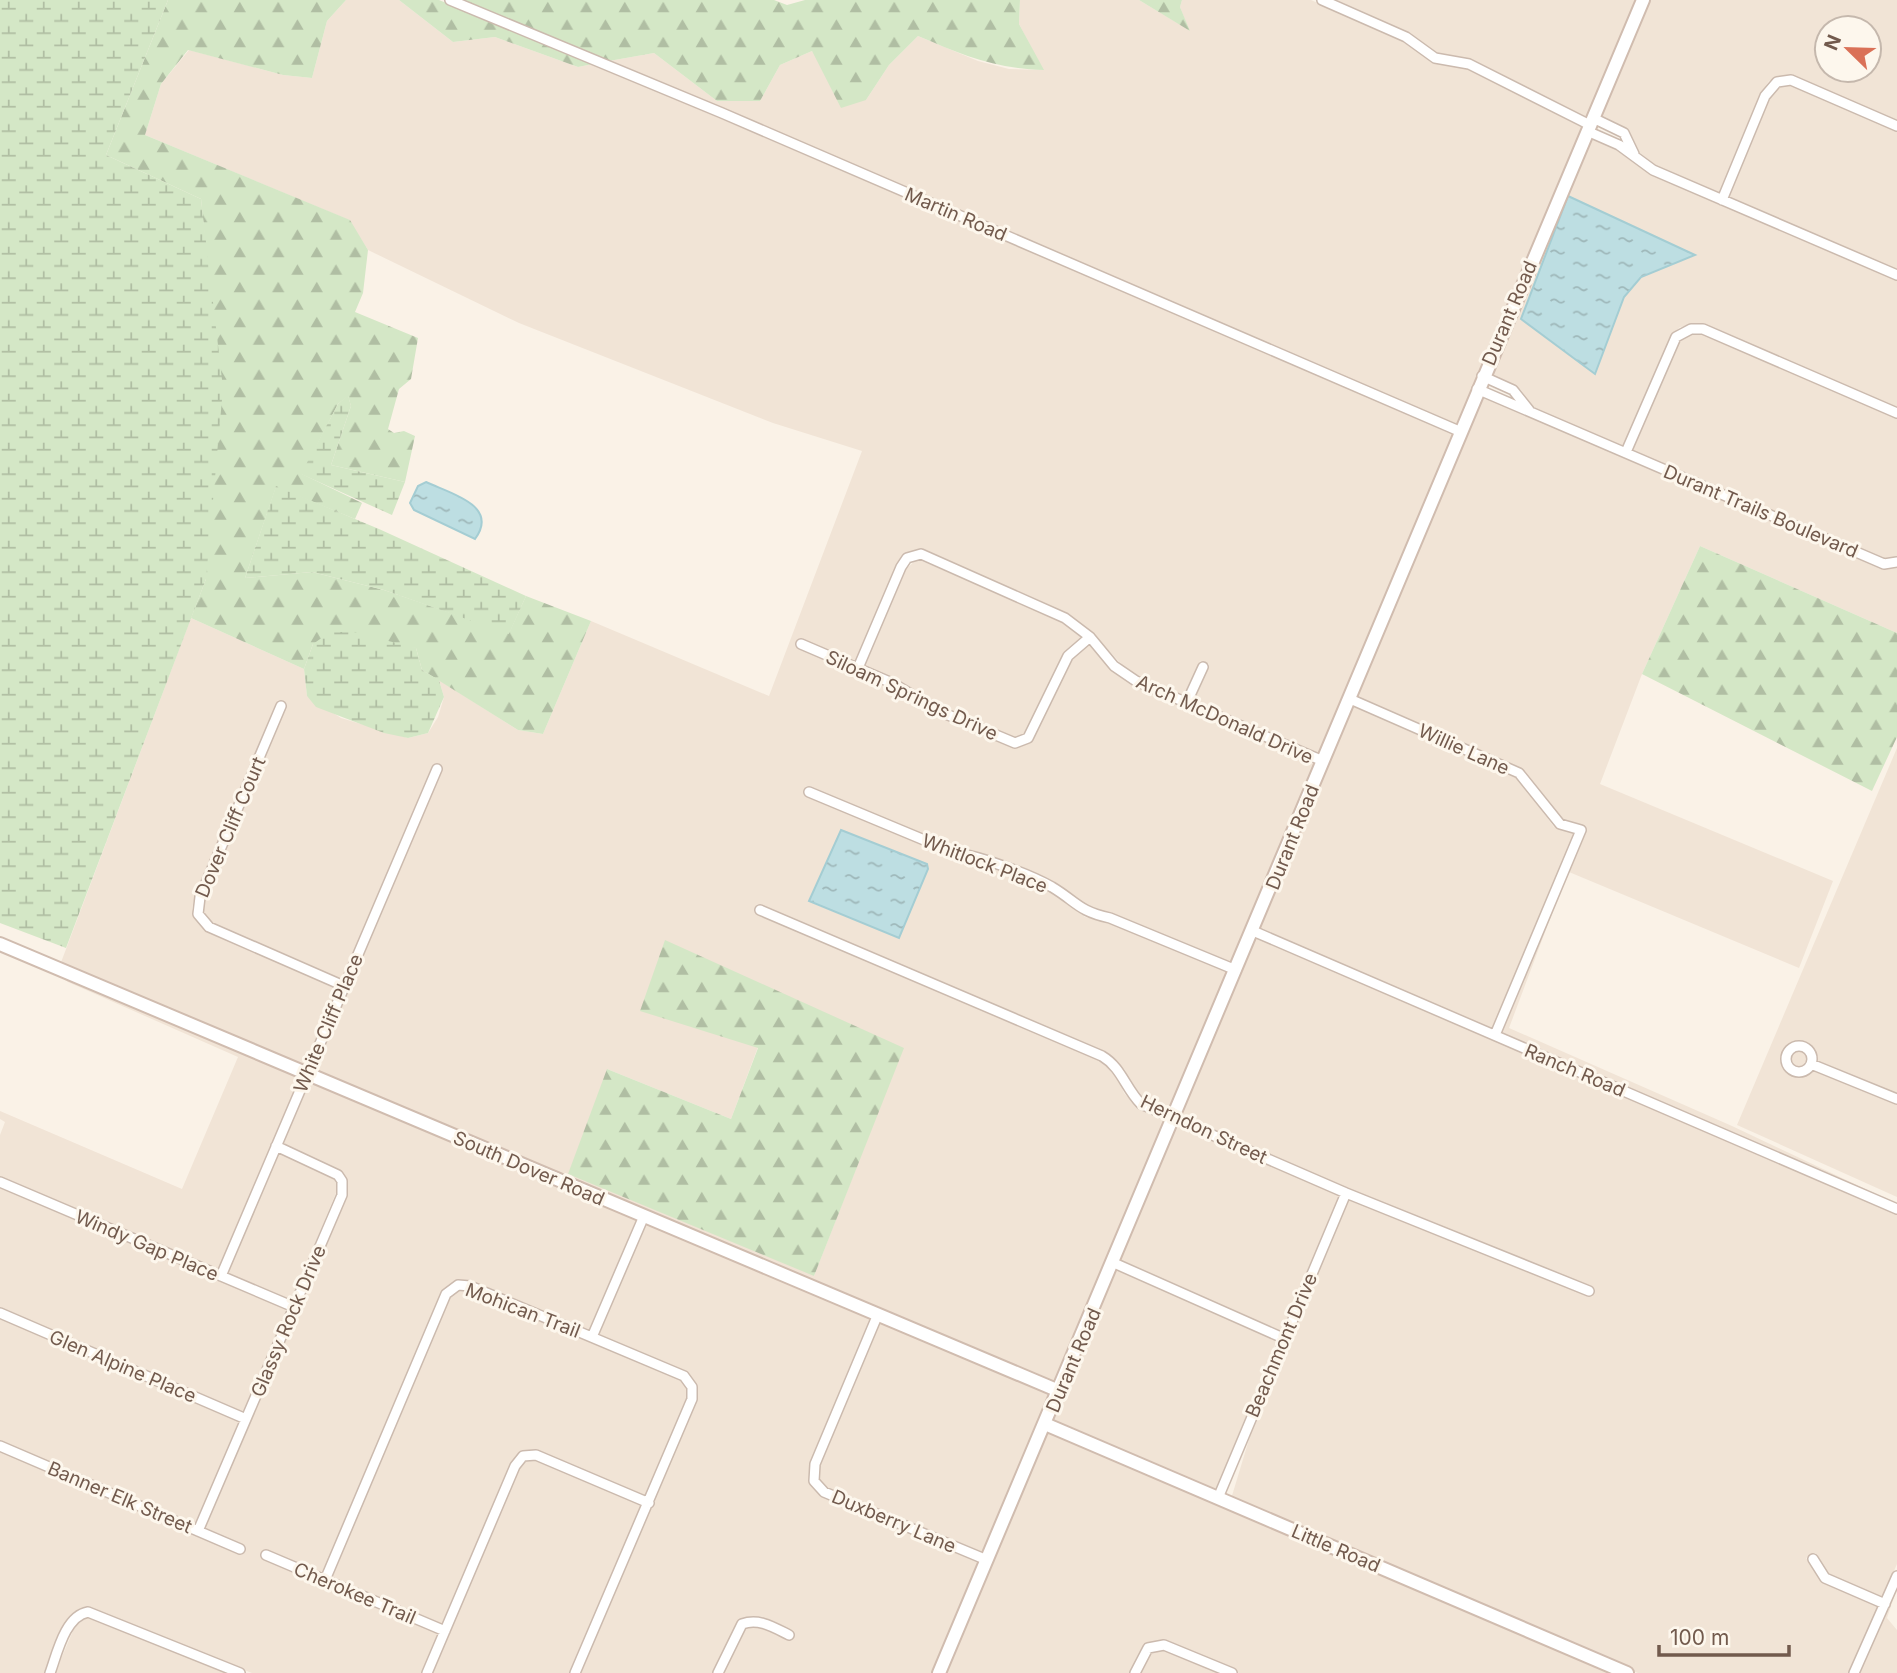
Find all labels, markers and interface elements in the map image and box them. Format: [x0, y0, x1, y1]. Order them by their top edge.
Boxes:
north arrow [1813, 14, 1883, 84]
text: N [1819, 31, 1846, 54]
street label: Martin Road [901, 183, 1010, 246]
street label: Durant Road [1477, 257, 1542, 369]
street label: Durant Trails Boulevard [1660, 460, 1862, 563]
street label: Siloam Springs Drive [822, 646, 1001, 745]
street label: Arch McDonald Drive [1133, 670, 1317, 769]
street label: Willie Lane [1415, 719, 1513, 780]
street label: Dover Cliff Court [190, 753, 270, 901]
street label: Durant Road [1261, 781, 1324, 893]
street label: Whitlock Place [919, 829, 1051, 898]
street label: White Cliff Place [289, 951, 368, 1096]
street label: Ranch Road [1521, 1039, 1629, 1102]
street label: Herndon Street [1137, 1090, 1271, 1169]
street label: South Dover Road [450, 1126, 608, 1211]
street label: Windy Gap Place [72, 1205, 222, 1286]
street label: Glassy Rock Drive [246, 1242, 331, 1401]
street label: Beachmont Drive [1241, 1270, 1322, 1421]
street label: Mohican Trail [462, 1278, 583, 1343]
street label: Durant Road [1041, 1304, 1106, 1416]
street label: Glen Alpine Place [46, 1325, 200, 1408]
street label: Banner Elk Street [44, 1457, 195, 1538]
street label: Duxberry Lane [828, 1485, 959, 1558]
street label: Little Road [1288, 1519, 1384, 1577]
street label: Cherokee Trail [290, 1557, 419, 1629]
scale bar [1659, 1614, 1788, 1658]
text: 100 m [1670, 1625, 1729, 1650]

